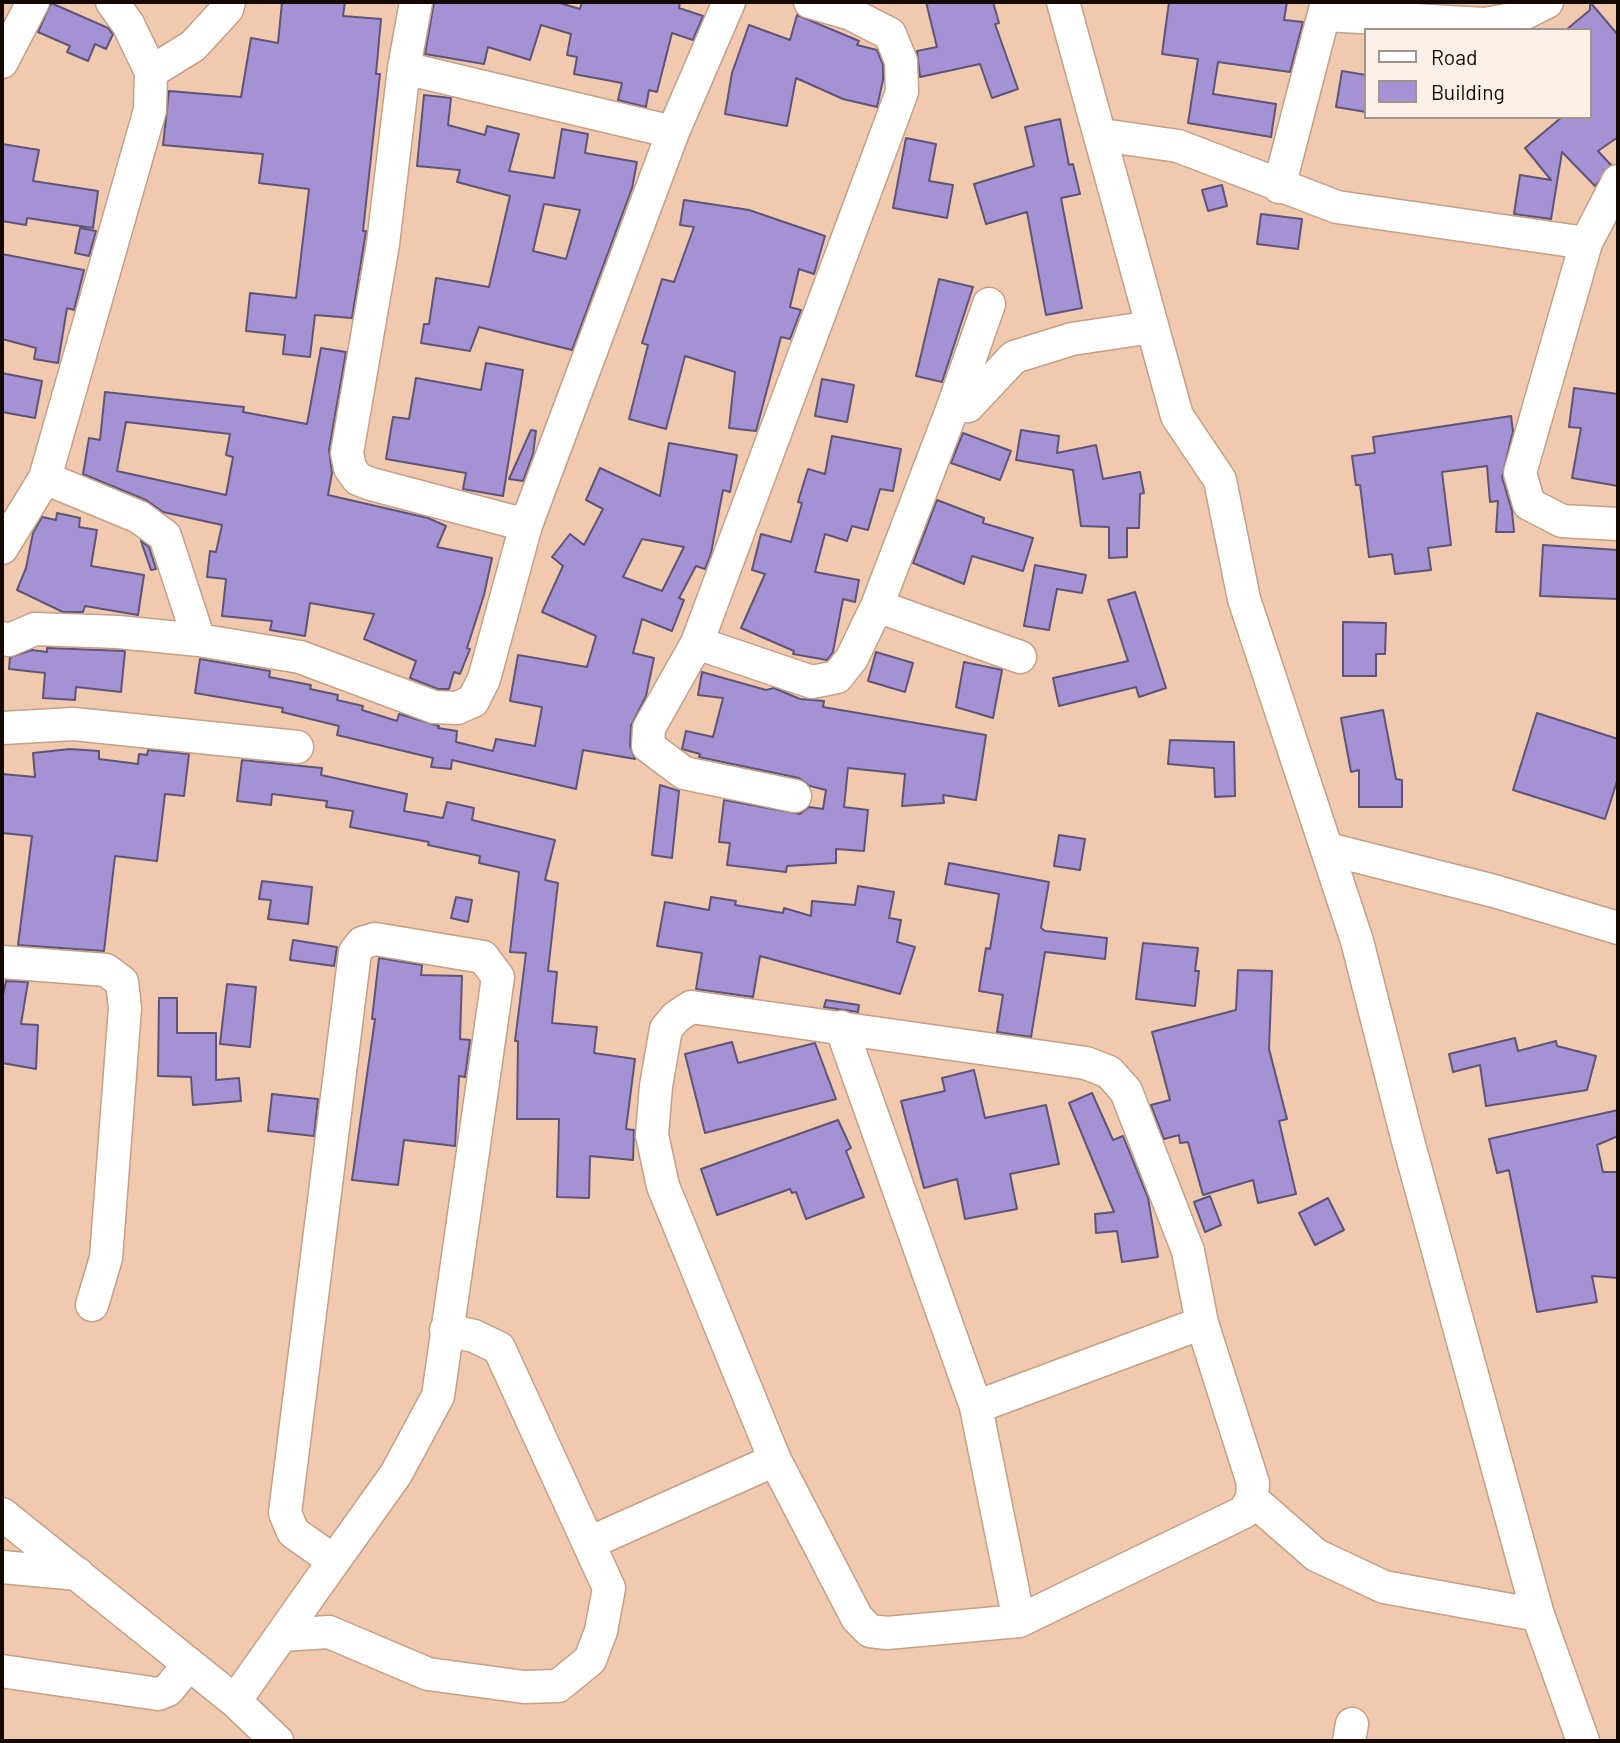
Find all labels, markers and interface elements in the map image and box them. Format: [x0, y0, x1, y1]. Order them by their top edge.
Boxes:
legend [1364, 28, 1592, 119]
text: Road [1431, 44, 1477, 69]
text: Building [1431, 79, 1505, 104]

